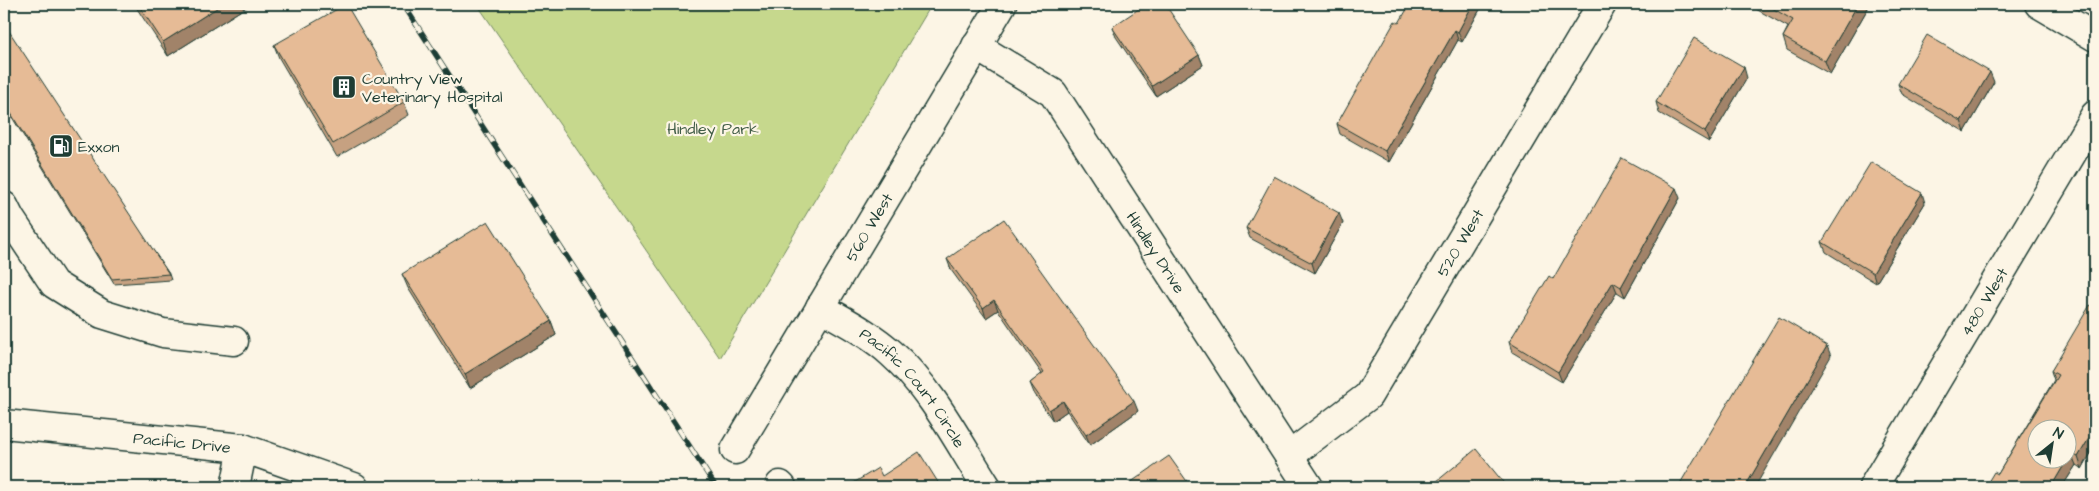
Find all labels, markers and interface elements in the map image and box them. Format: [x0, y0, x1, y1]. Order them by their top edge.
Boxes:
place label: Country View Veterinary Hospital [362, 68, 502, 109]
building icon: Country View Veterinary Hospital [331, 74, 357, 100]
park label: Hindley Park [667, 118, 759, 141]
fuel station icon: Exxon [48, 133, 74, 159]
place label: Exxon [78, 136, 120, 158]
street label: 560 West [840, 189, 899, 266]
street label: 520 West [1432, 205, 1489, 281]
street label: Hindley Drive [1121, 208, 1190, 298]
street label: 480 West [1956, 263, 2014, 340]
street label: Pacific Court Circle [855, 323, 970, 452]
north arrow [2026, 418, 2076, 468]
text: N [2049, 423, 2067, 445]
street label: Pacific Drive [132, 427, 232, 459]

